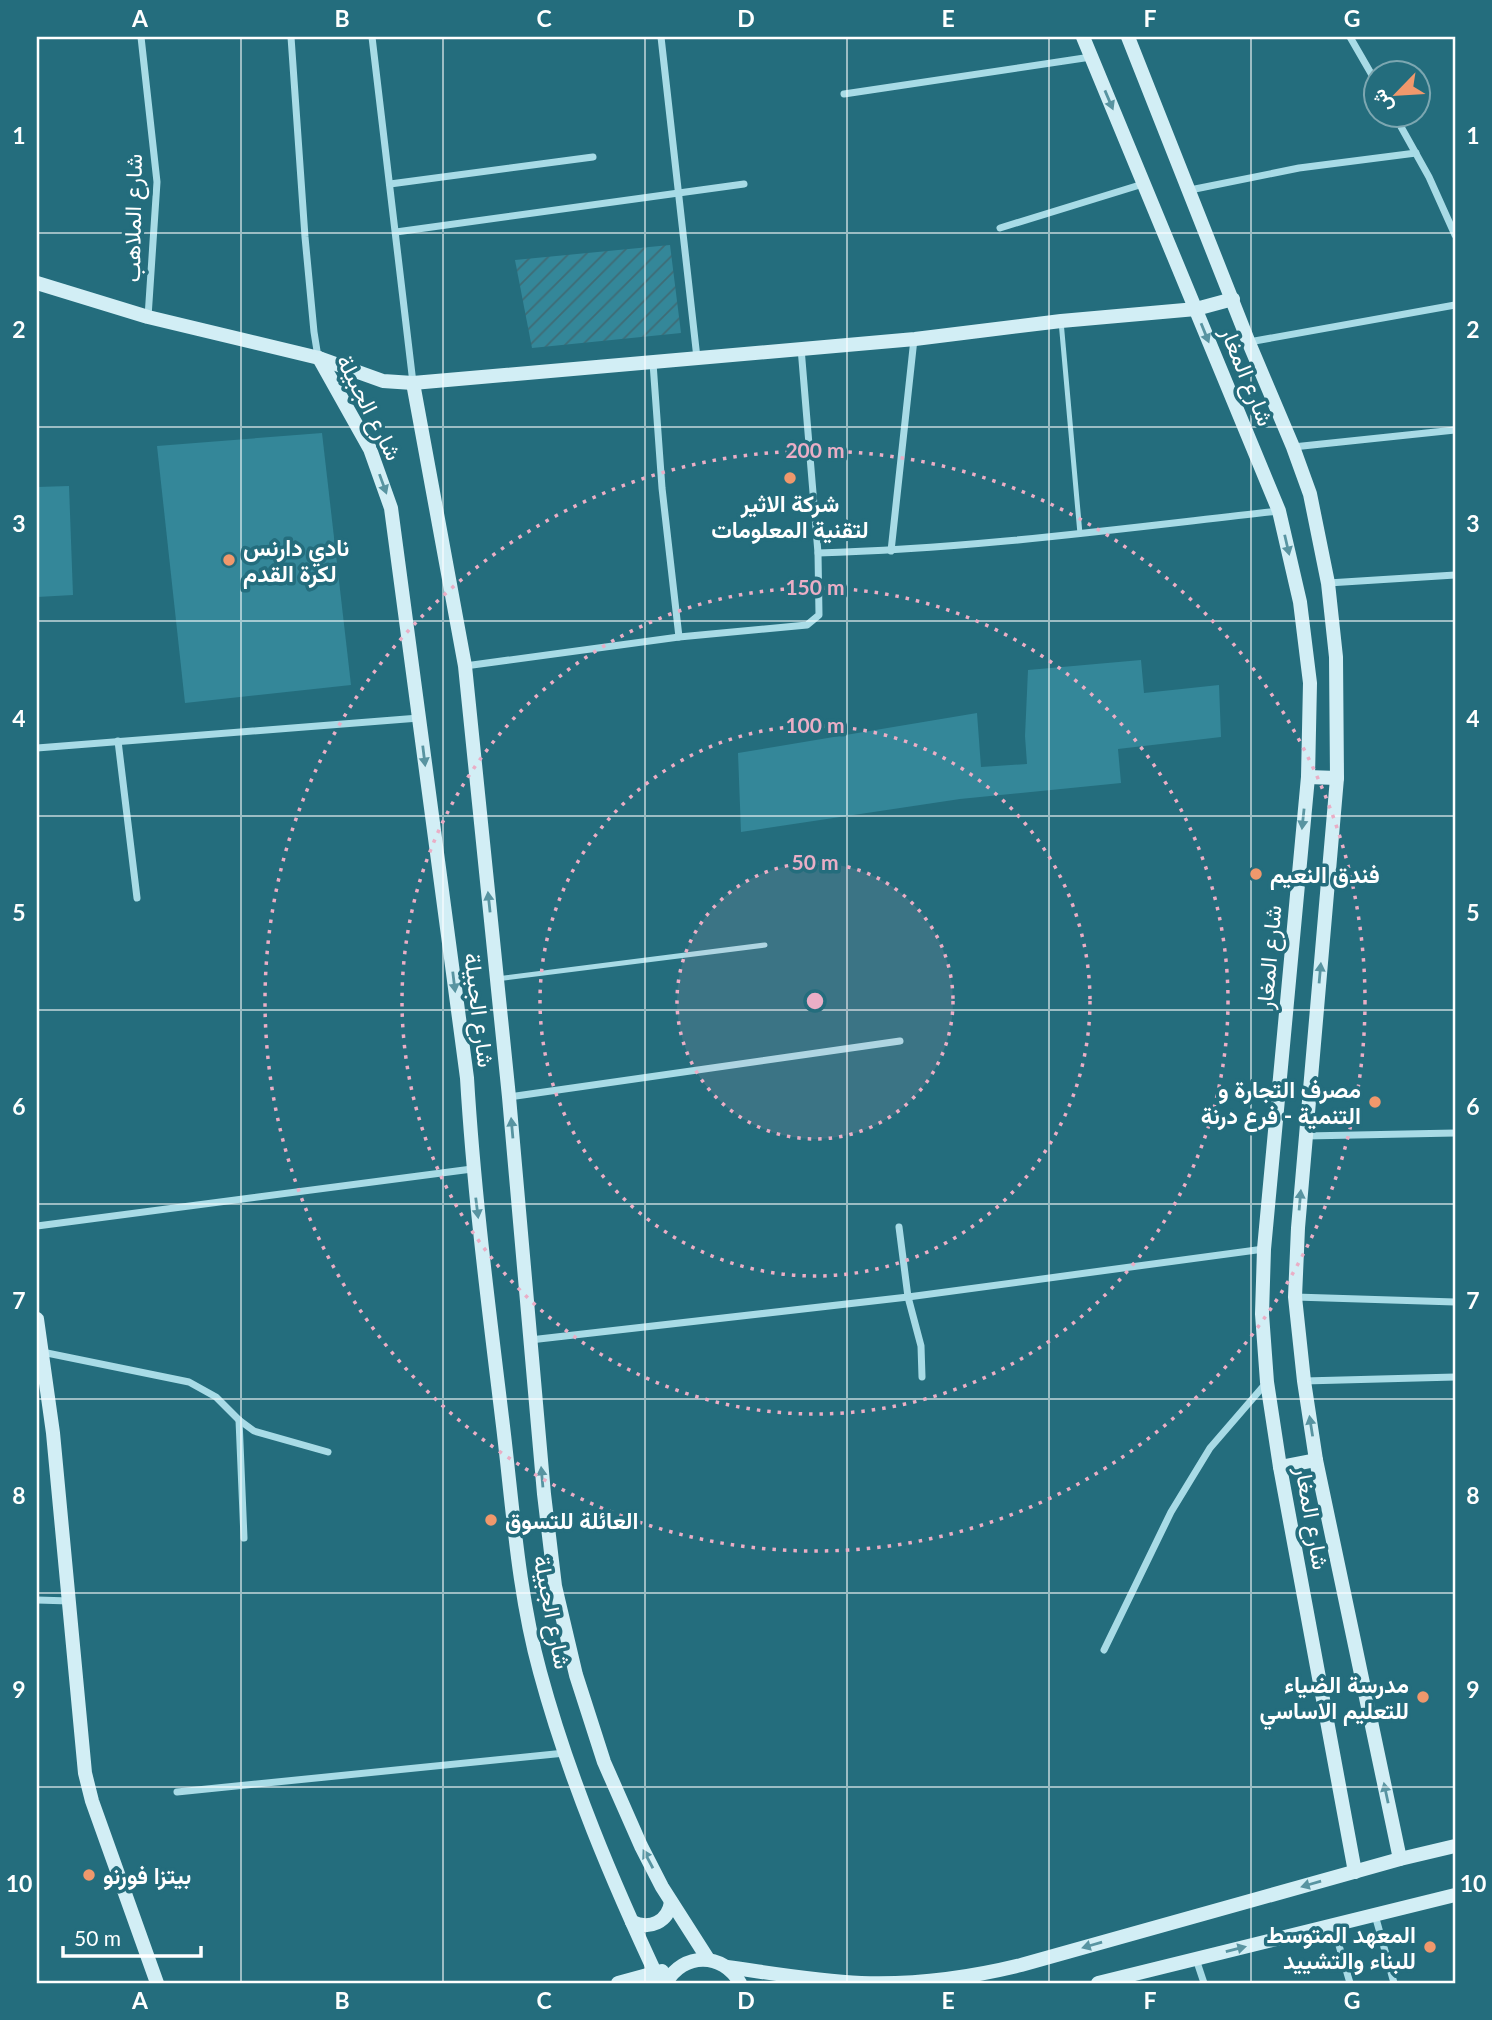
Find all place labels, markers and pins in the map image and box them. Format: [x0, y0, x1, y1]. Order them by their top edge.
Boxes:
marker: شركة الاثير لتقنية المعلومات [782, 470, 798, 486]
place label: شركة الاثير لتقنية المعلومات [711, 489, 869, 545]
place label: نادي دارنس لكرة القدم [243, 533, 349, 589]
marker: نادي دارنس لكرة القدم [221, 552, 237, 568]
place label: فندق النعيم [1270, 860, 1380, 890]
marker: فندق النعيم [1248, 866, 1264, 882]
centre of rings [803, 989, 827, 1013]
place label: مصرف التجارة و التنمية - فرع درنة [1201, 1075, 1361, 1132]
marker: مصرف التجارة و التنمية - فرع درنة [1367, 1094, 1383, 1110]
place label: العائلة للتسوق [505, 1506, 638, 1536]
marker: العائلة للتسوق [483, 1512, 499, 1528]
place label: مدرسة الضياء للتعليم الاساسي [1260, 1670, 1409, 1731]
marker: مدرسة الضياء للتعليم الاساسي [1415, 1689, 1431, 1705]
place label: بيتزا فورنو [103, 1861, 191, 1891]
marker: بيتزا فورنو [81, 1867, 97, 1883]
place label: المعهد المتوسط للبناء والتشييد [1266, 1920, 1416, 1976]
marker: المعهد المتوسط للبناء والتشييد [1422, 1939, 1438, 1955]

